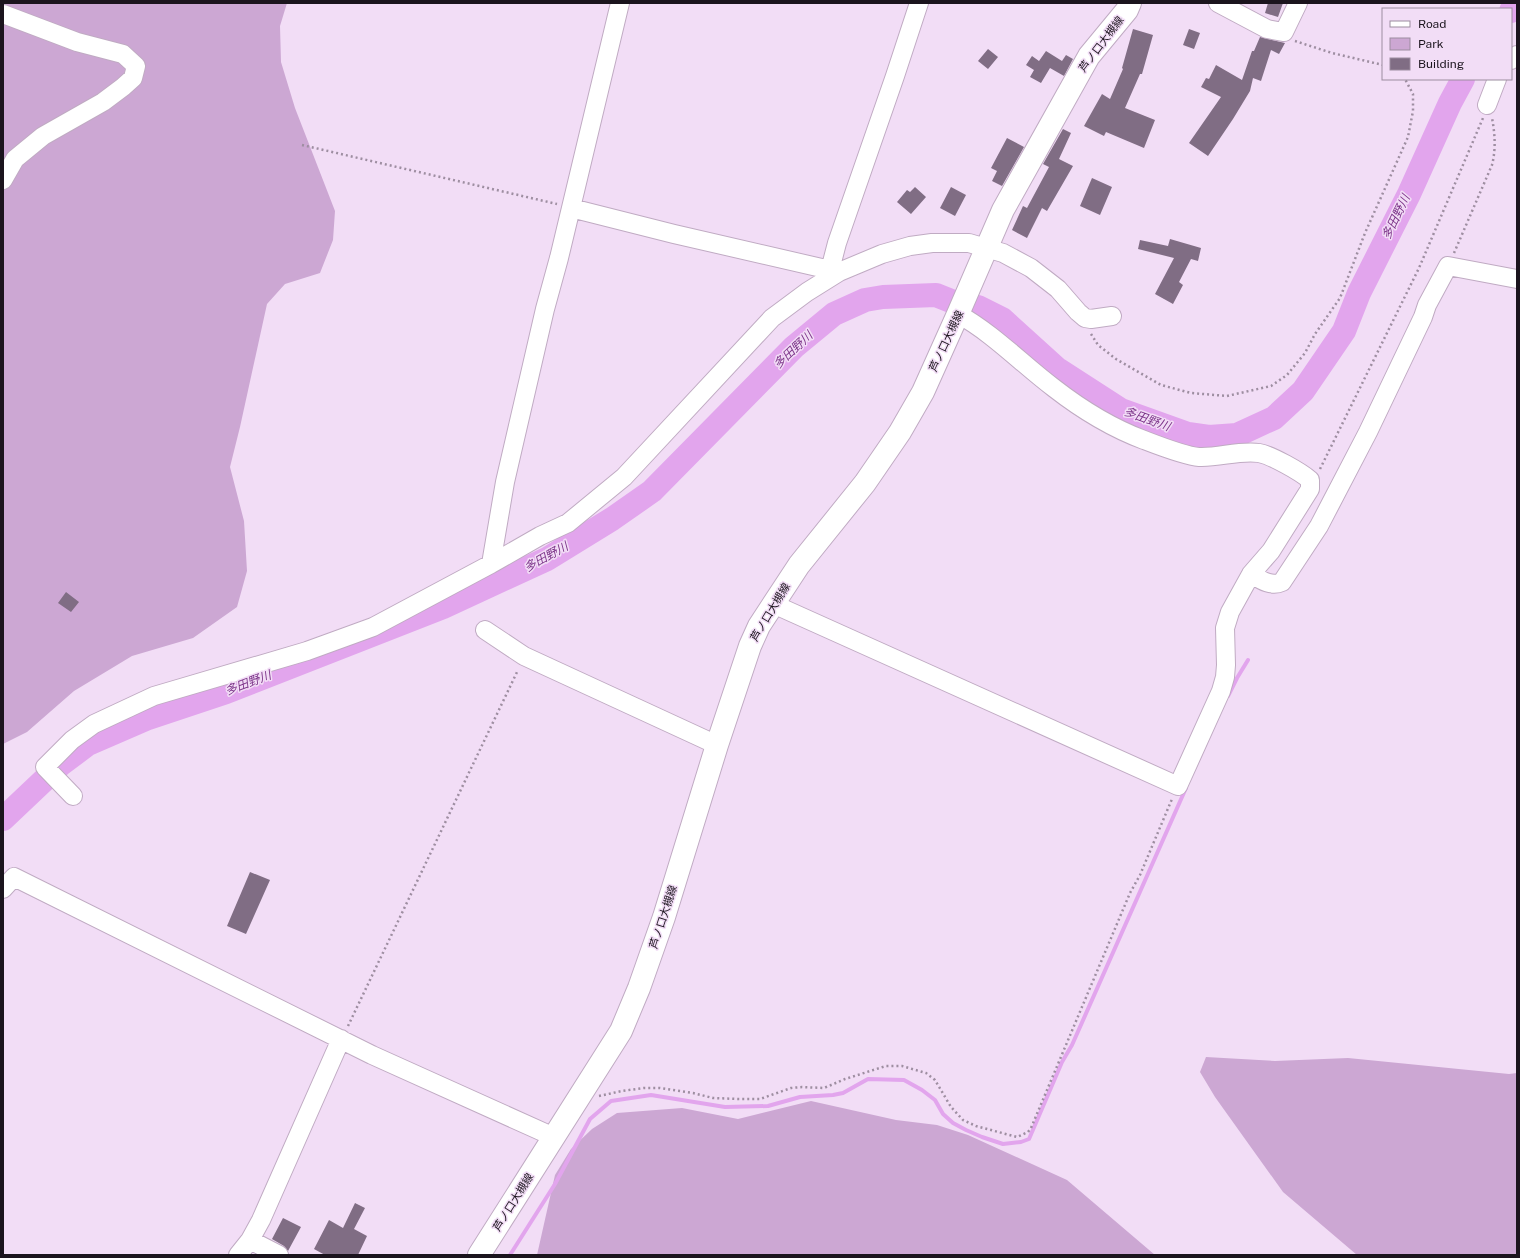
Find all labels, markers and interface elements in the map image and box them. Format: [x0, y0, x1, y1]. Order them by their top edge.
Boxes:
legend [1382, 8, 1512, 80]
street label: 芦ノ口大槻線 [1076, 14, 1126, 74]
text: Road [1418, 17, 1446, 31]
text: Park [1418, 37, 1444, 51]
text: Building [1418, 57, 1464, 71]
water label: 多田野川 [1379, 191, 1414, 242]
street label: 芦ノ口大槻線 [927, 309, 965, 373]
water label: 多田野川 [771, 327, 817, 371]
water label: 多田野川 [1122, 404, 1174, 434]
water label: 多田野川 [522, 538, 572, 575]
street label: 芦ノ口大槻線 [748, 581, 792, 643]
water label: 多田野川 [223, 667, 275, 698]
street label: 芦ノ口大槻線 [647, 884, 679, 950]
street label: 芦ノ口大槻線 [490, 1171, 536, 1233]

